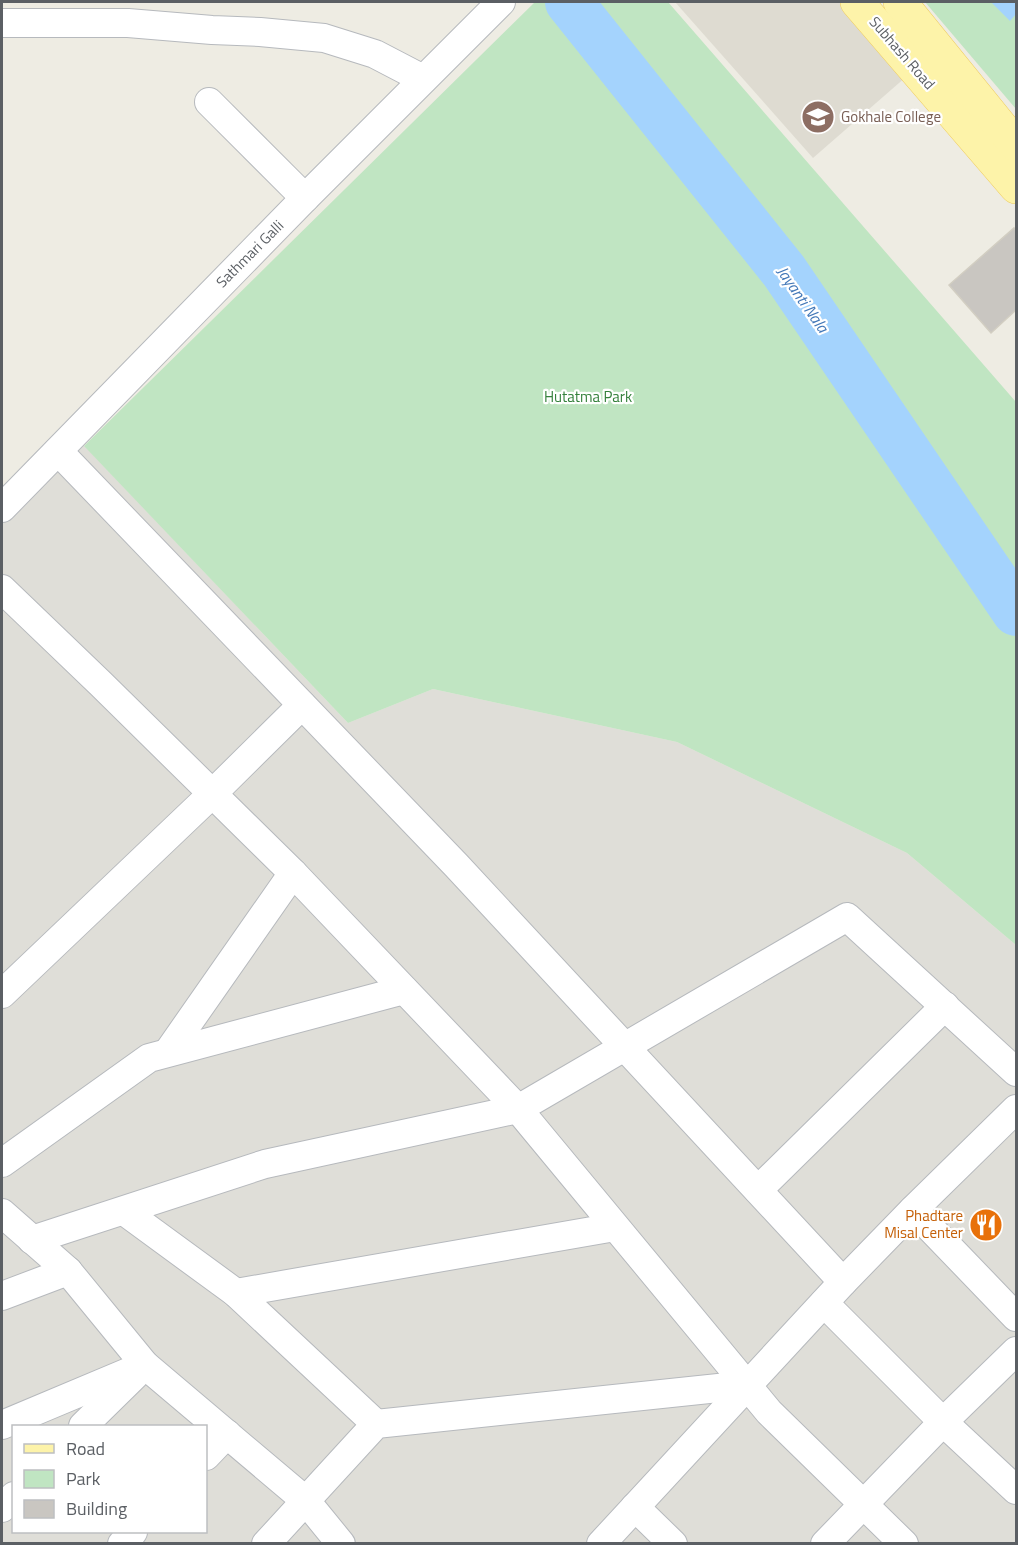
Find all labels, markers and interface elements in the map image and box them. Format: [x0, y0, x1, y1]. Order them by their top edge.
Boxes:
street label: Subhash Road [864, 11, 941, 94]
school or university icon: Gokhale College [800, 99, 836, 135]
place label: Gokhale College [841, 105, 941, 128]
street label: Sathmari Galli [210, 214, 289, 293]
water label: Jayanti Nala [771, 261, 835, 338]
park label: Hutatma Park [544, 385, 632, 408]
place label: Phadtare Misal Center [884, 1204, 963, 1244]
restaurant icon: Phadtare Misal Center [968, 1207, 1004, 1243]
legend [12, 1425, 207, 1533]
text: Road [66, 1435, 105, 1462]
text: Park [66, 1465, 101, 1492]
text: Building [66, 1495, 127, 1522]

